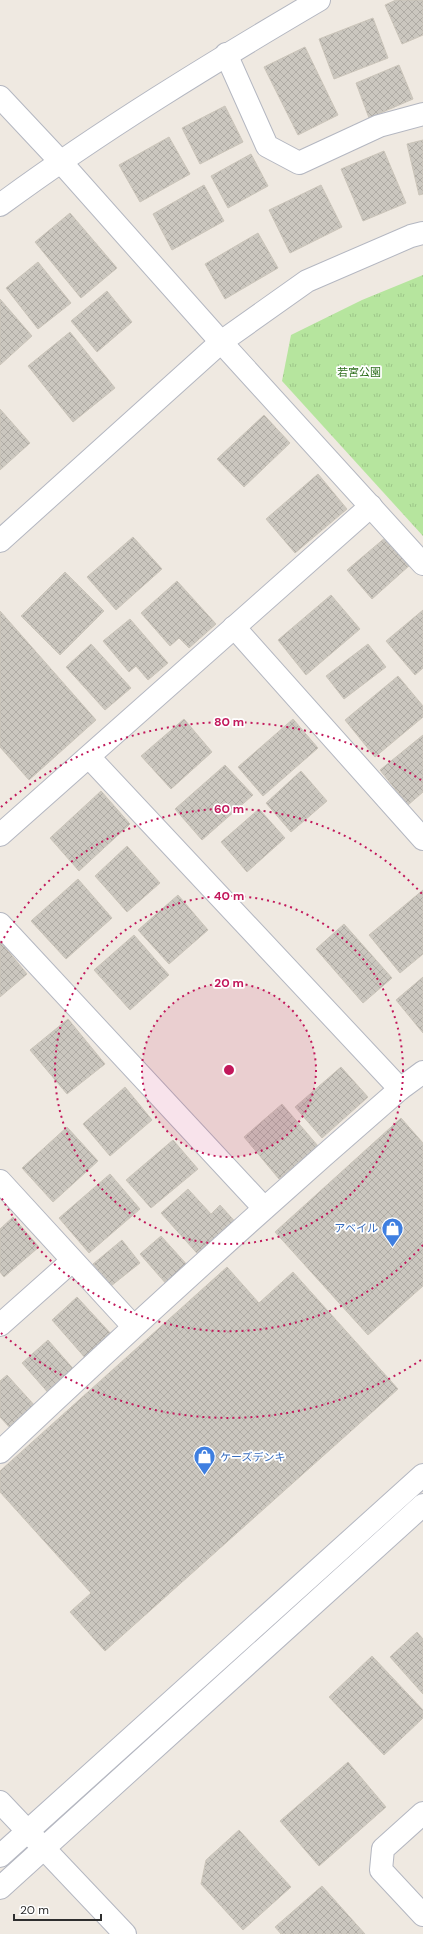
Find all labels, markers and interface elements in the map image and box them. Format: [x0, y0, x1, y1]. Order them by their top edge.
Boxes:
park label: 若宮公園 [337, 365, 381, 379]
text: 80 m [214, 714, 244, 730]
text: 60 m [214, 801, 244, 817]
text: 40 m [214, 888, 244, 904]
text: 20 m [214, 975, 244, 991]
centre of rings [222, 1063, 236, 1077]
shop icon: アベイル [380, 1215, 406, 1248]
place label: アベイル [334, 1221, 378, 1235]
shop icon: ケーズデンキ [192, 1444, 218, 1477]
place label: ケーズデンキ [220, 1450, 285, 1464]
scale bar [14, 1896, 101, 1922]
text: 20 m [20, 1902, 49, 1918]

